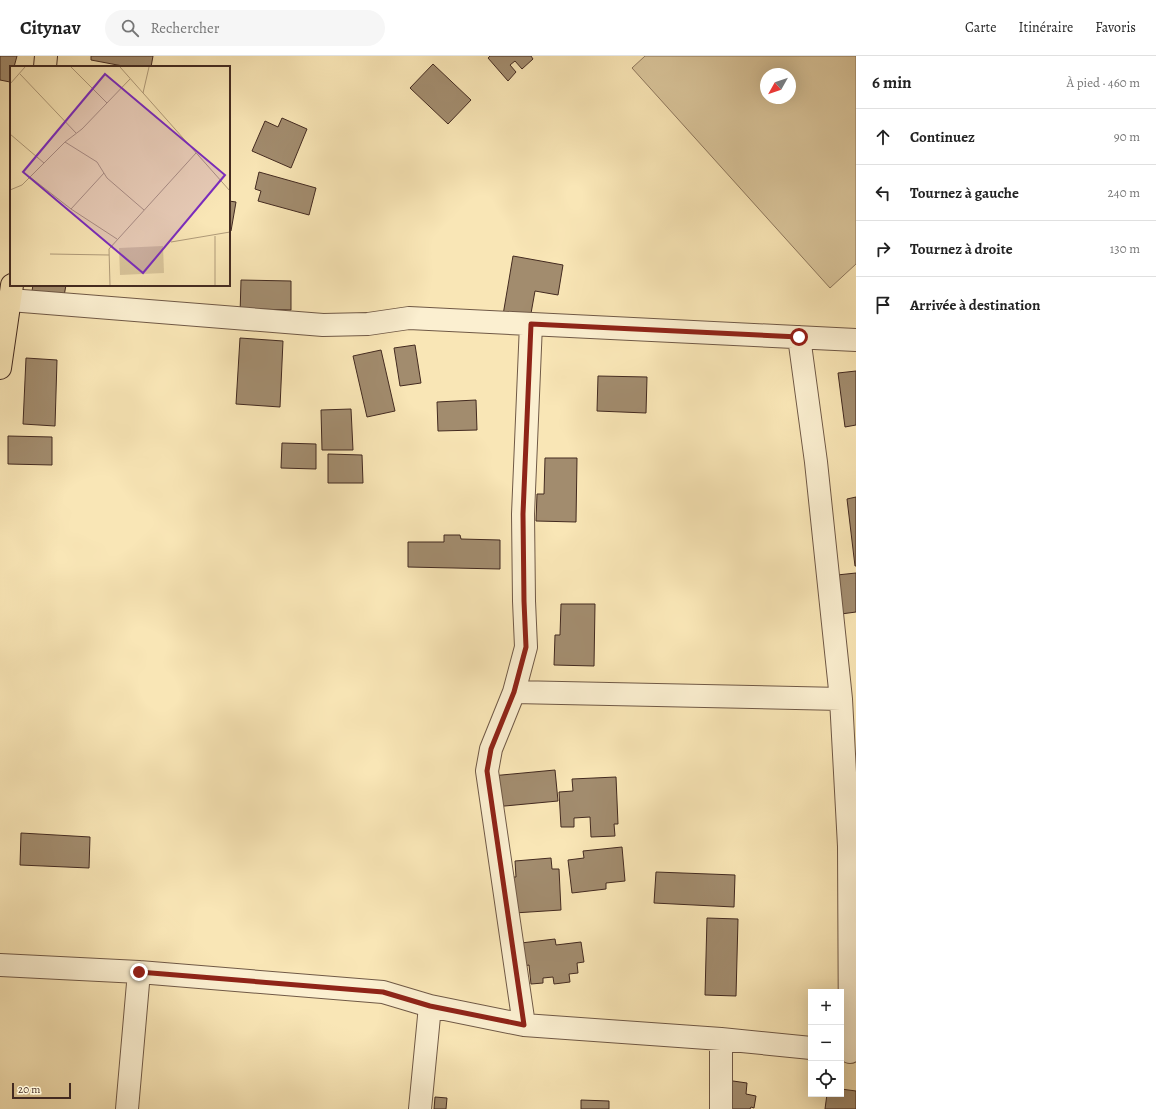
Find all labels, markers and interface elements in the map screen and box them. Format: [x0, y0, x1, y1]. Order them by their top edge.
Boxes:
search box [105, 10, 385, 46]
text: Citynav [20, 15, 81, 41]
icon: search [119, 17, 141, 39]
text: Rechercher [151, 18, 219, 38]
text: Carte [965, 18, 996, 37]
text: Itinéraire [1018, 18, 1073, 37]
text: Favoris [1095, 18, 1136, 37]
inset map [10, 66, 230, 286]
north arrow [760, 68, 796, 104]
text: 6 min [872, 71, 912, 94]
text: À pied · 460 m [1067, 74, 1140, 91]
icon: ahead [872, 126, 894, 148]
text: Continuez [910, 127, 975, 147]
text: 90 m [1114, 128, 1140, 145]
icon: left [872, 182, 894, 204]
text: Tournez à gauche [910, 183, 1019, 203]
text: 240 m [1108, 184, 1140, 201]
icon: right [872, 238, 894, 260]
text: Tournez à droite [910, 239, 1013, 259]
text: 130 m [1110, 240, 1140, 257]
icon: arrive [872, 294, 894, 316]
text: Arrivée à destination [910, 295, 1041, 315]
route start [790, 328, 808, 346]
route end [130, 963, 148, 981]
map controls [808, 989, 844, 1097]
button: + [808, 989, 844, 1025]
button: − [808, 1025, 844, 1061]
button: locate [808, 1061, 844, 1097]
scale bar [12, 1081, 71, 1100]
text: 20 m [18, 1082, 40, 1097]

